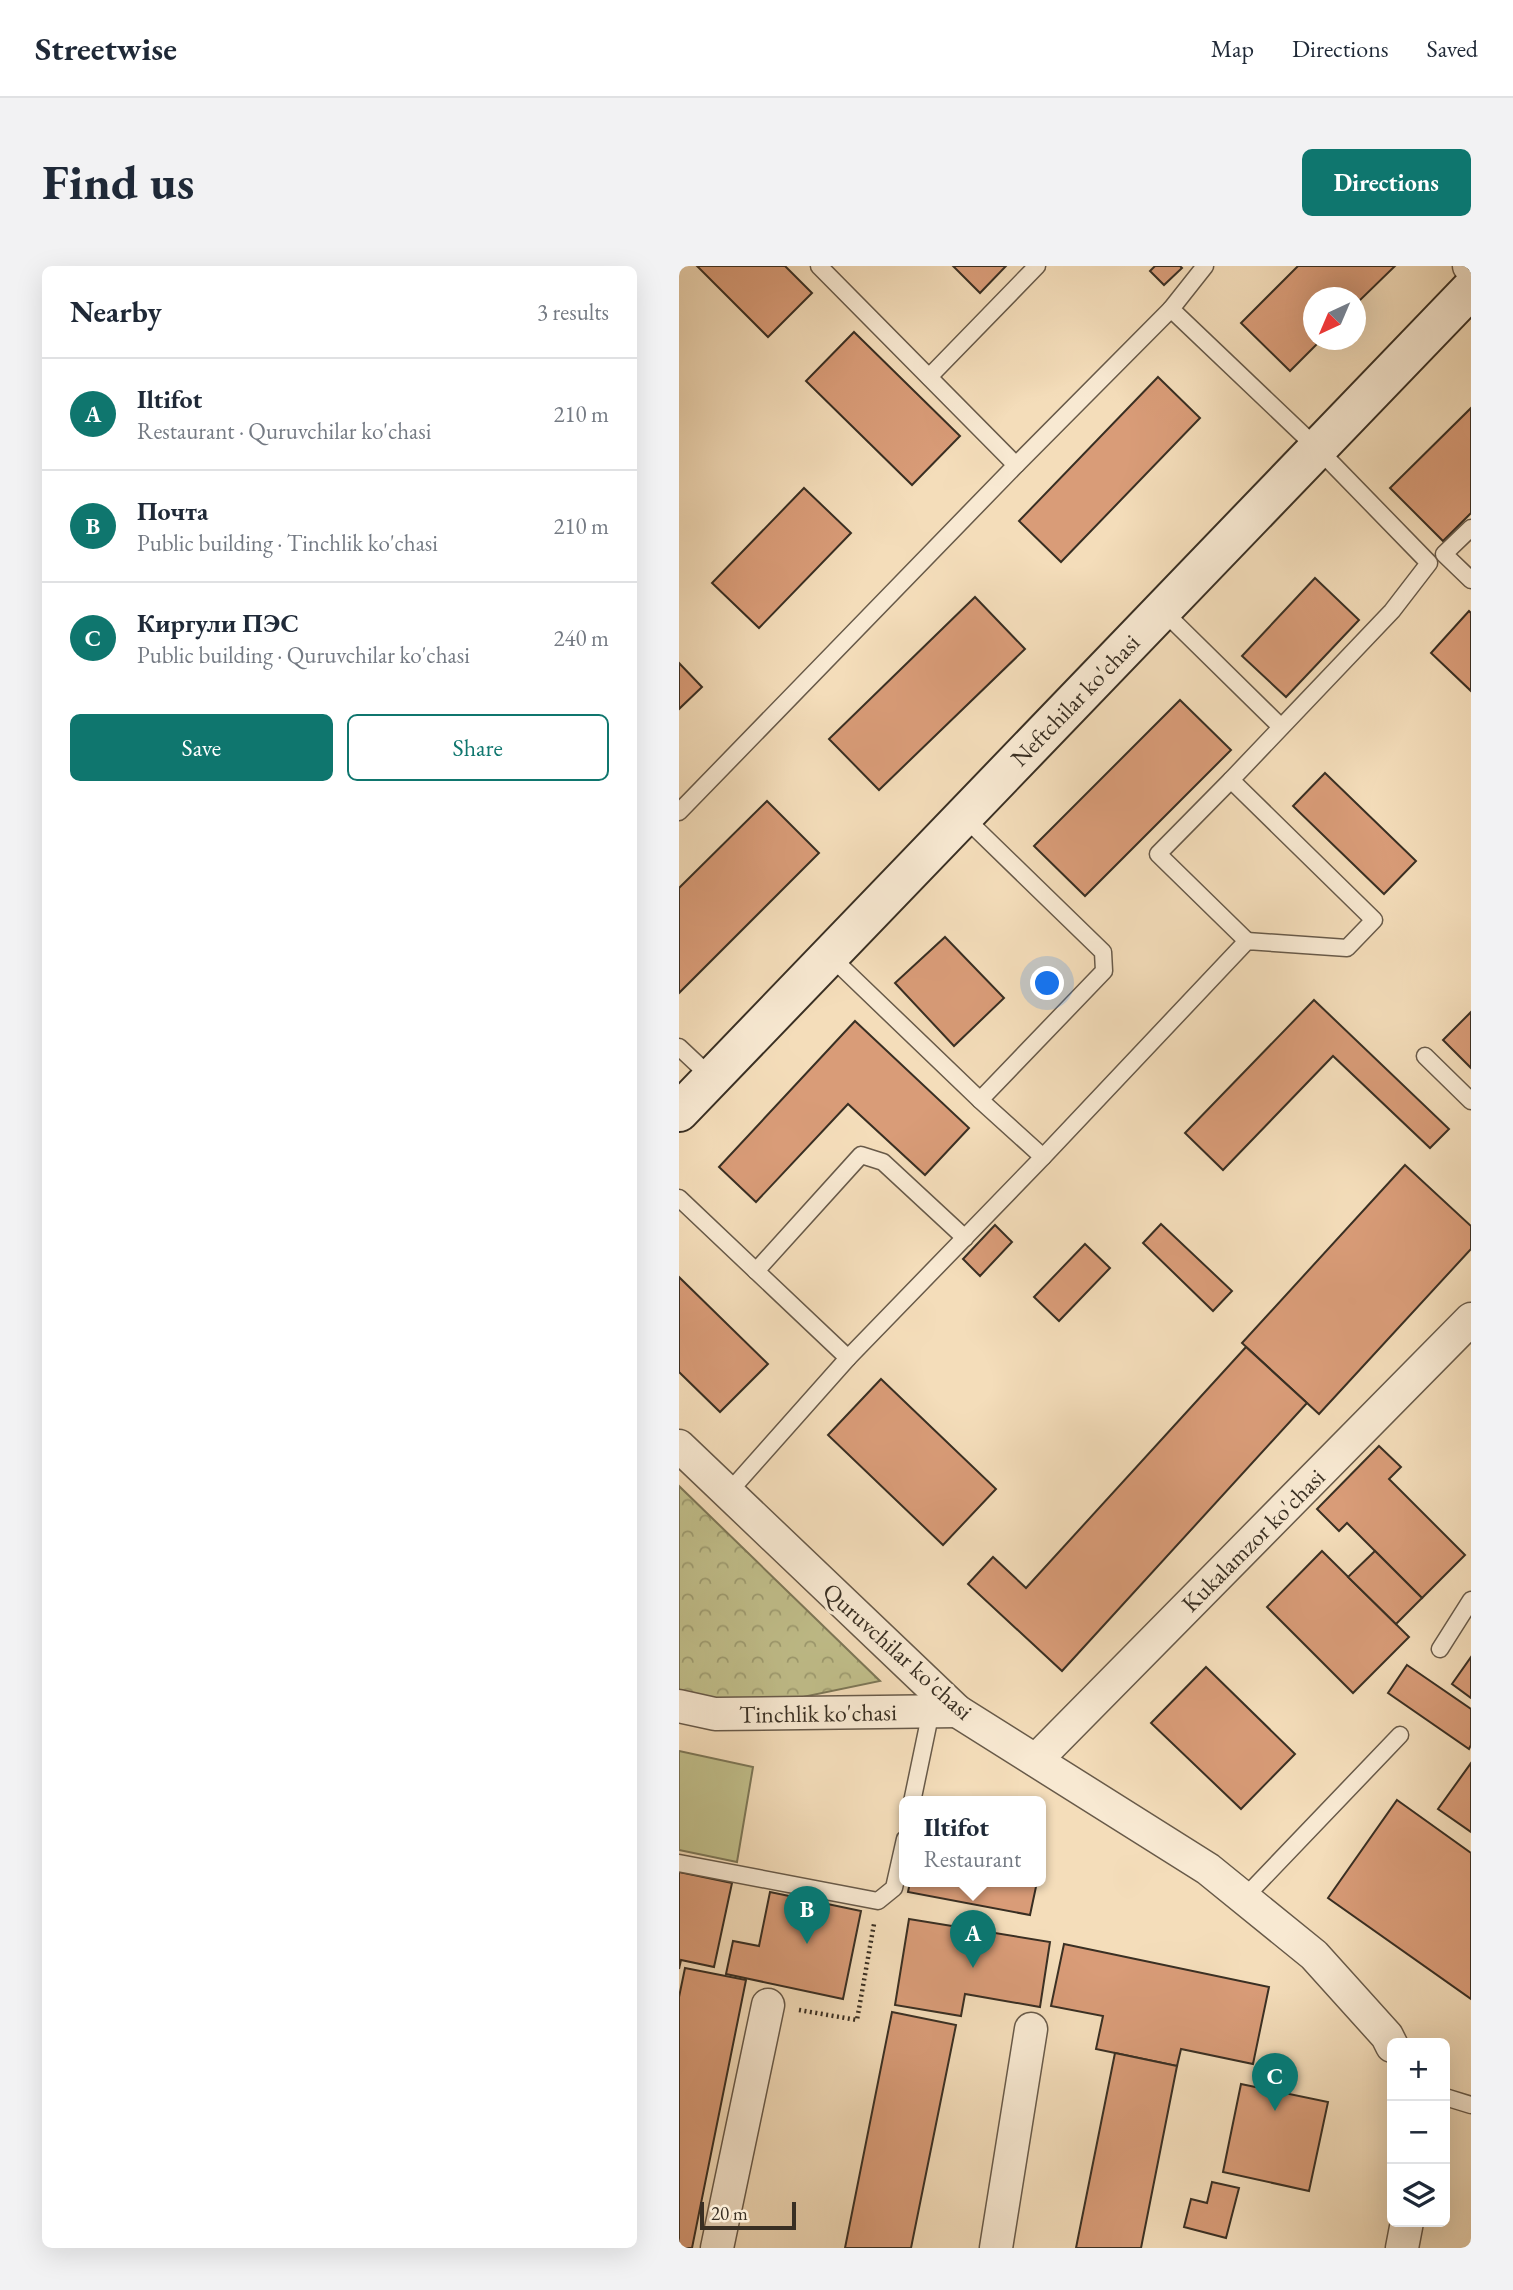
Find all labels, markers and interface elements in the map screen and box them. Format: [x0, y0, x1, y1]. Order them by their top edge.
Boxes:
text: Streetwise [35, 27, 177, 70]
text: Map [1211, 33, 1254, 64]
text: Directions [1292, 33, 1389, 64]
text: Saved [1427, 33, 1478, 64]
button: Directions [1302, 149, 1471, 216]
text: Find us [42, 150, 194, 214]
north arrow [1303, 287, 1366, 350]
text: Nearby [70, 292, 162, 331]
text: 3 results [537, 297, 609, 327]
text: Iltifot [137, 382, 202, 416]
text: A [85, 399, 101, 429]
text: 210 m [553, 399, 609, 429]
text: Restaurant · Quruvchilar ko'chasi [137, 416, 431, 446]
text: Почта [137, 494, 208, 528]
text: B [86, 511, 100, 541]
text: 210 m [553, 511, 609, 541]
text: Public building · Tinchlik ko'chasi [137, 528, 438, 558]
text: Киргули ПЭС [137, 606, 299, 640]
text: C [85, 623, 101, 653]
text: 240 m [553, 623, 609, 653]
street label: Neftchilar ko'chasi [1004, 627, 1146, 773]
text: Public building · Quruvchilar ko'chasi [137, 640, 470, 670]
button: Save [70, 714, 333, 781]
button: Share [347, 714, 609, 781]
your location [1030, 966, 1064, 1000]
street label: Kukalamzor ko'chasi [1175, 1461, 1332, 1618]
street label: Quruvchilar ko'chasi [817, 1576, 979, 1726]
street label: Tinchlik ko'chasi [739, 1696, 897, 1730]
popup [899, 1796, 1046, 1887]
text: Iltifot [924, 1810, 989, 1844]
text: Restaurant [924, 1844, 1021, 1874]
pin: B [784, 1886, 830, 1944]
pin: A [950, 1910, 996, 1968]
map controls [1387, 2038, 1450, 2227]
button: + [1387, 2038, 1450, 2101]
pin: C [1252, 2053, 1298, 2111]
button: − [1387, 2101, 1450, 2164]
button: layers [1387, 2164, 1450, 2227]
scale bar [700, 2199, 796, 2231]
text: 20 m [711, 2201, 748, 2226]

